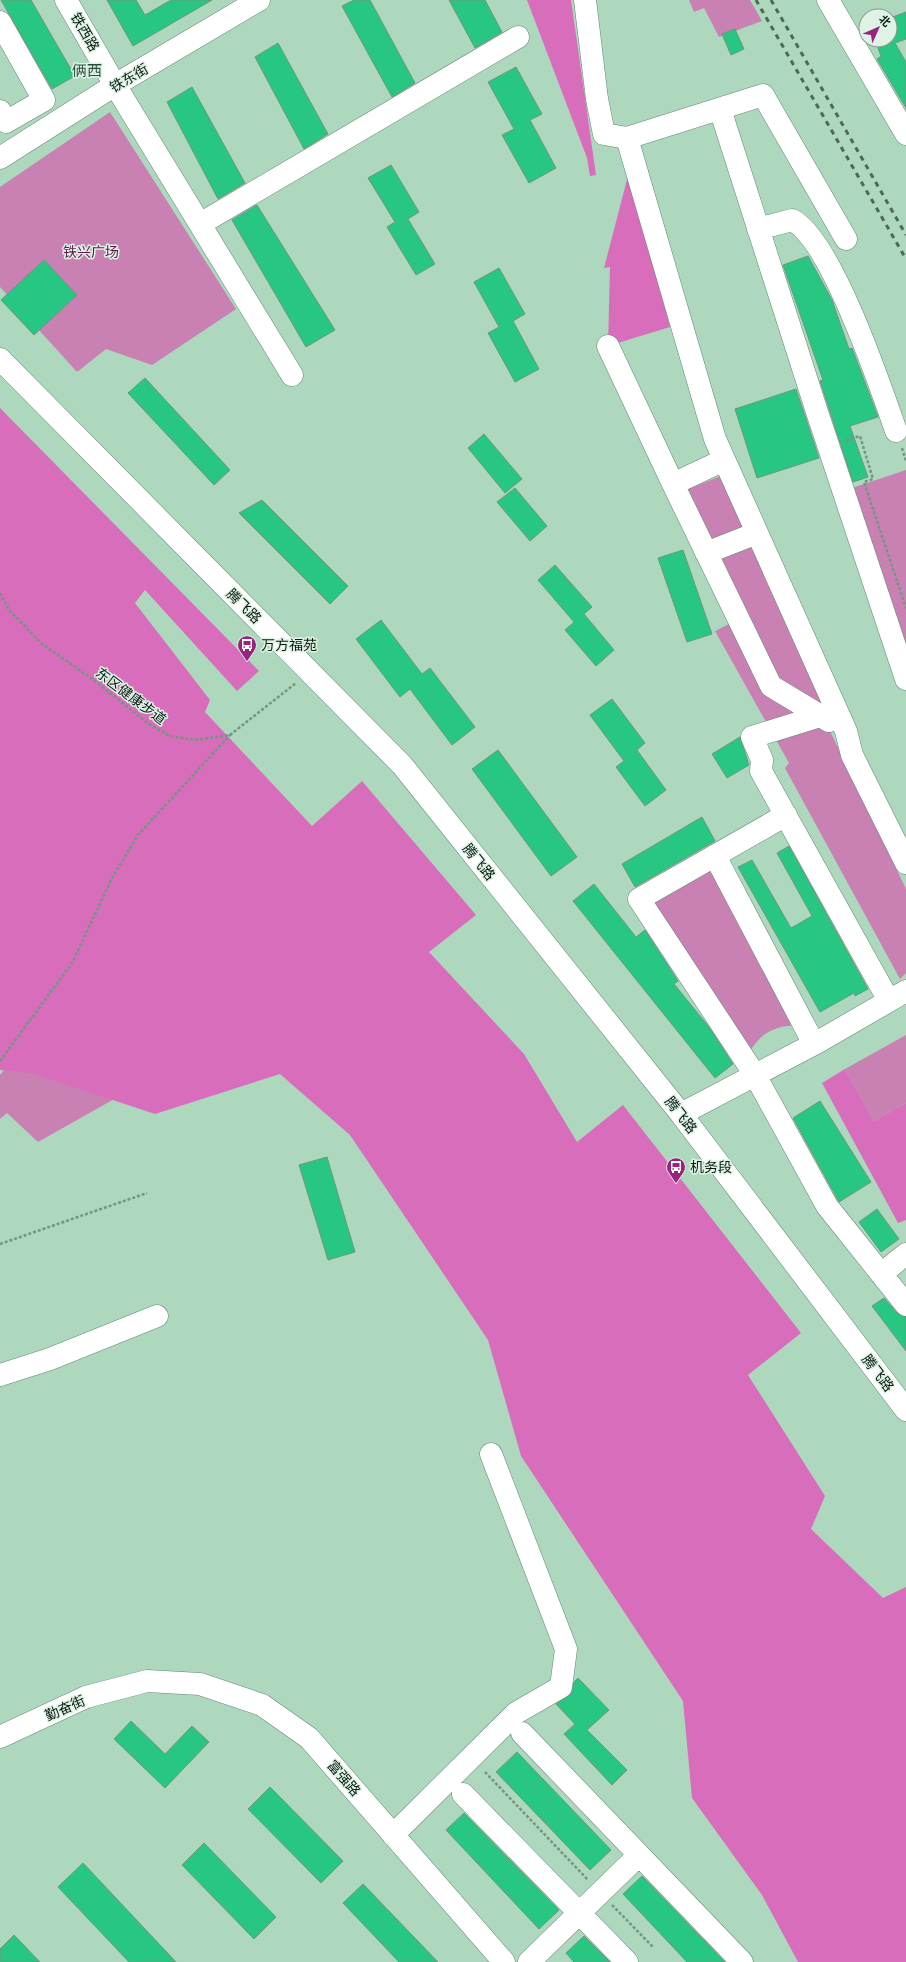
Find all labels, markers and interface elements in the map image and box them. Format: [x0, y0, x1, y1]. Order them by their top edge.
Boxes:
north arrow [858, 8, 898, 48]
street label: 铁西路 [67, 9, 103, 55]
text: 北 [876, 12, 894, 30]
street label: 铁东街 [106, 59, 152, 97]
district label: 俩西 [72, 61, 102, 80]
park label: 铁兴广场 [63, 243, 119, 261]
street label: 腾飞路 [223, 585, 265, 627]
bus stop icon: 万方福苑 [236, 634, 258, 662]
place label: 万方福苑 [261, 636, 317, 654]
street label: 东区健康步道 [92, 664, 170, 728]
street label: 腾飞路 [459, 840, 499, 884]
street label: 腾飞路 [661, 1093, 701, 1137]
bus stop icon: 机务段 [665, 1156, 687, 1184]
place label: 机务段 [690, 1158, 732, 1176]
street label: 腾飞路 [858, 1351, 898, 1395]
street label: 勤奋街 [42, 1691, 88, 1725]
street label: 富强路 [323, 1756, 365, 1800]

